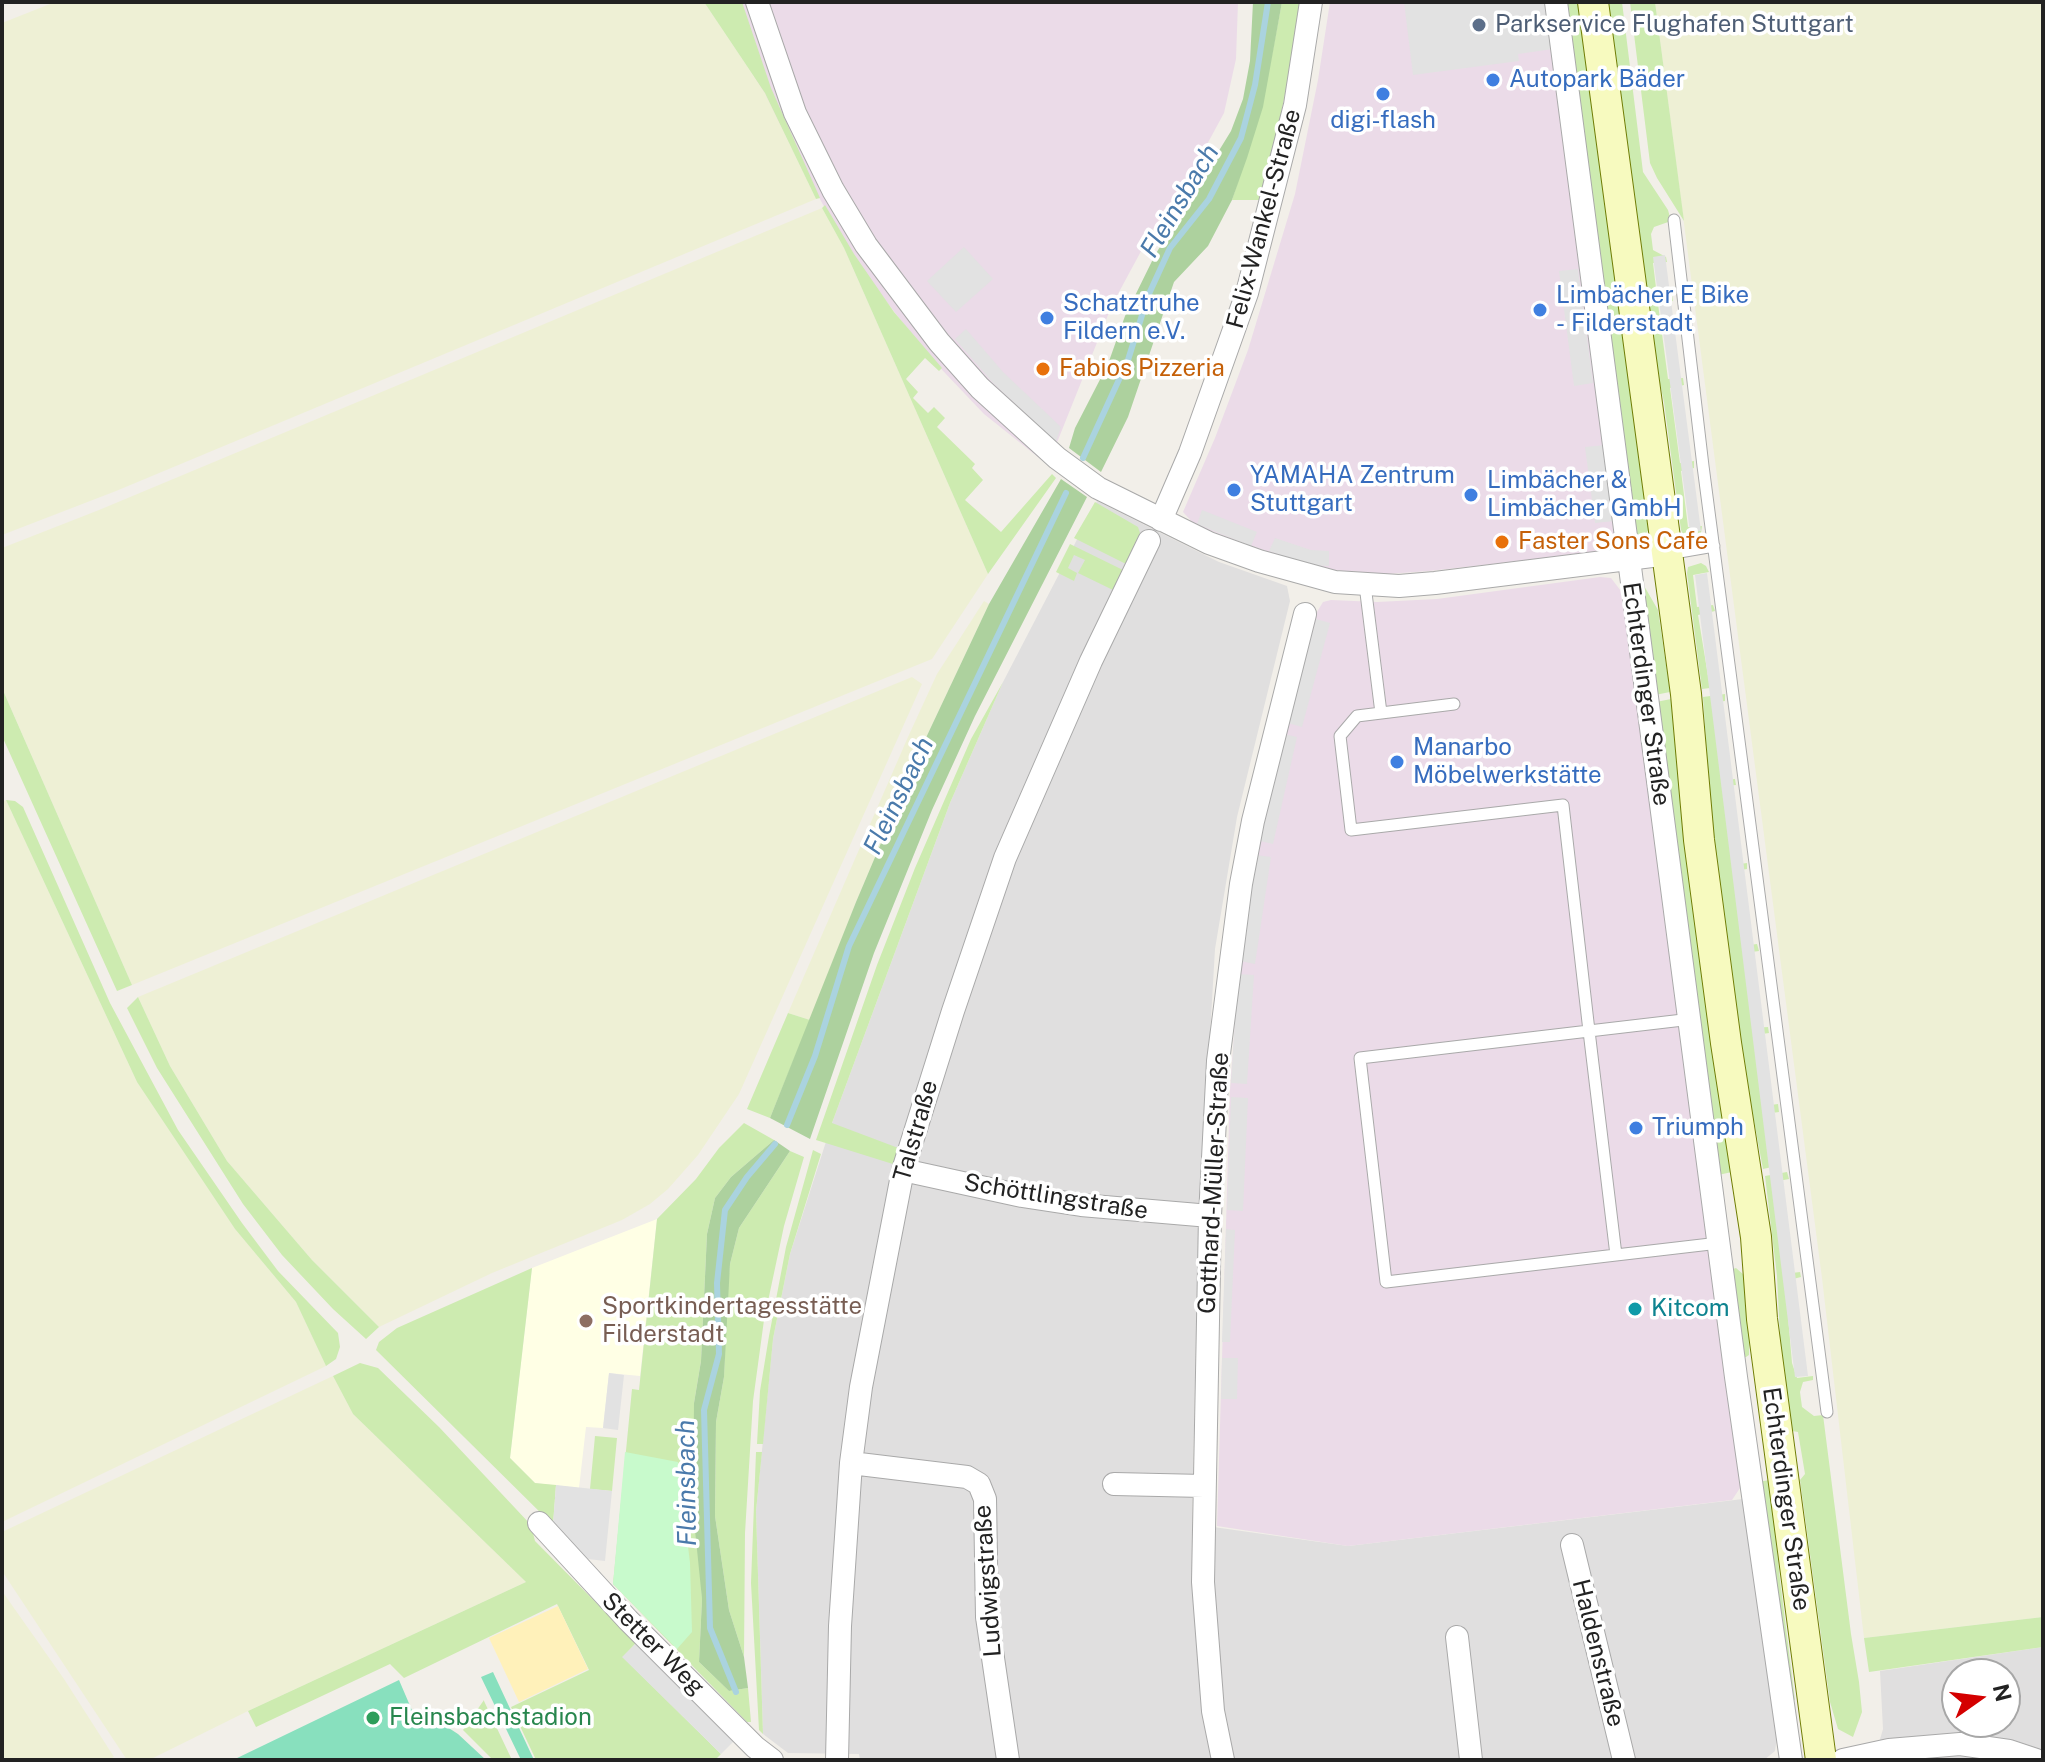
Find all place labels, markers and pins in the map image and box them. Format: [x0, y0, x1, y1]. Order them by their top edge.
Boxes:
place label: Parkservice Flughafen Stuttgart [1495, 11, 1854, 39]
marker: Parkservice Flughafen Stuttgart [1470, 16, 1488, 34]
place label: Autopark Bäder [1509, 66, 1685, 94]
marker: Autopark Bäder [1484, 71, 1502, 89]
marker: digi-flash [1374, 85, 1392, 103]
place label: digi-flash [1330, 107, 1436, 135]
place label: Limbächer E Bike - Filderstadt [1556, 282, 1749, 338]
place label: Schatztruhe Fildern e.V. [1063, 290, 1200, 346]
marker: Limbächer E Bike - Filderstadt [1531, 301, 1549, 319]
marker: Schatztruhe Fildern e.V. [1038, 309, 1056, 327]
place label: Fabios Pizzeria [1059, 355, 1225, 383]
marker: Fabios Pizzeria [1034, 360, 1052, 378]
place label: YAMAHA Zentrum Stuttgart [1250, 462, 1455, 518]
place label: Limbächer & Limbächer GmbH [1487, 467, 1682, 523]
marker: YAMAHA Zentrum Stuttgart [1225, 481, 1243, 499]
marker: Limbächer & Limbächer GmbH [1462, 486, 1480, 504]
place label: Faster Sons Cafe [1518, 528, 1708, 556]
marker: Faster Sons Cafe [1493, 533, 1511, 551]
place label: Manarbo Möbelwerkstätte [1413, 734, 1602, 790]
marker: Manarbo Möbelwerkstätte [1388, 753, 1406, 771]
place label: Triumph [1652, 1114, 1744, 1142]
marker: Triumph [1627, 1119, 1645, 1137]
place label: Sportkindertagesstätte Filderstadt [602, 1293, 862, 1349]
place label: Kitcom [1651, 1295, 1730, 1323]
marker: Kitcom [1626, 1300, 1644, 1318]
marker: Sportkindertagesstätte Filderstadt [577, 1312, 595, 1330]
place label: Fleinsbachstadion [389, 1704, 592, 1732]
marker: Fleinsbachstadion [364, 1709, 382, 1727]

